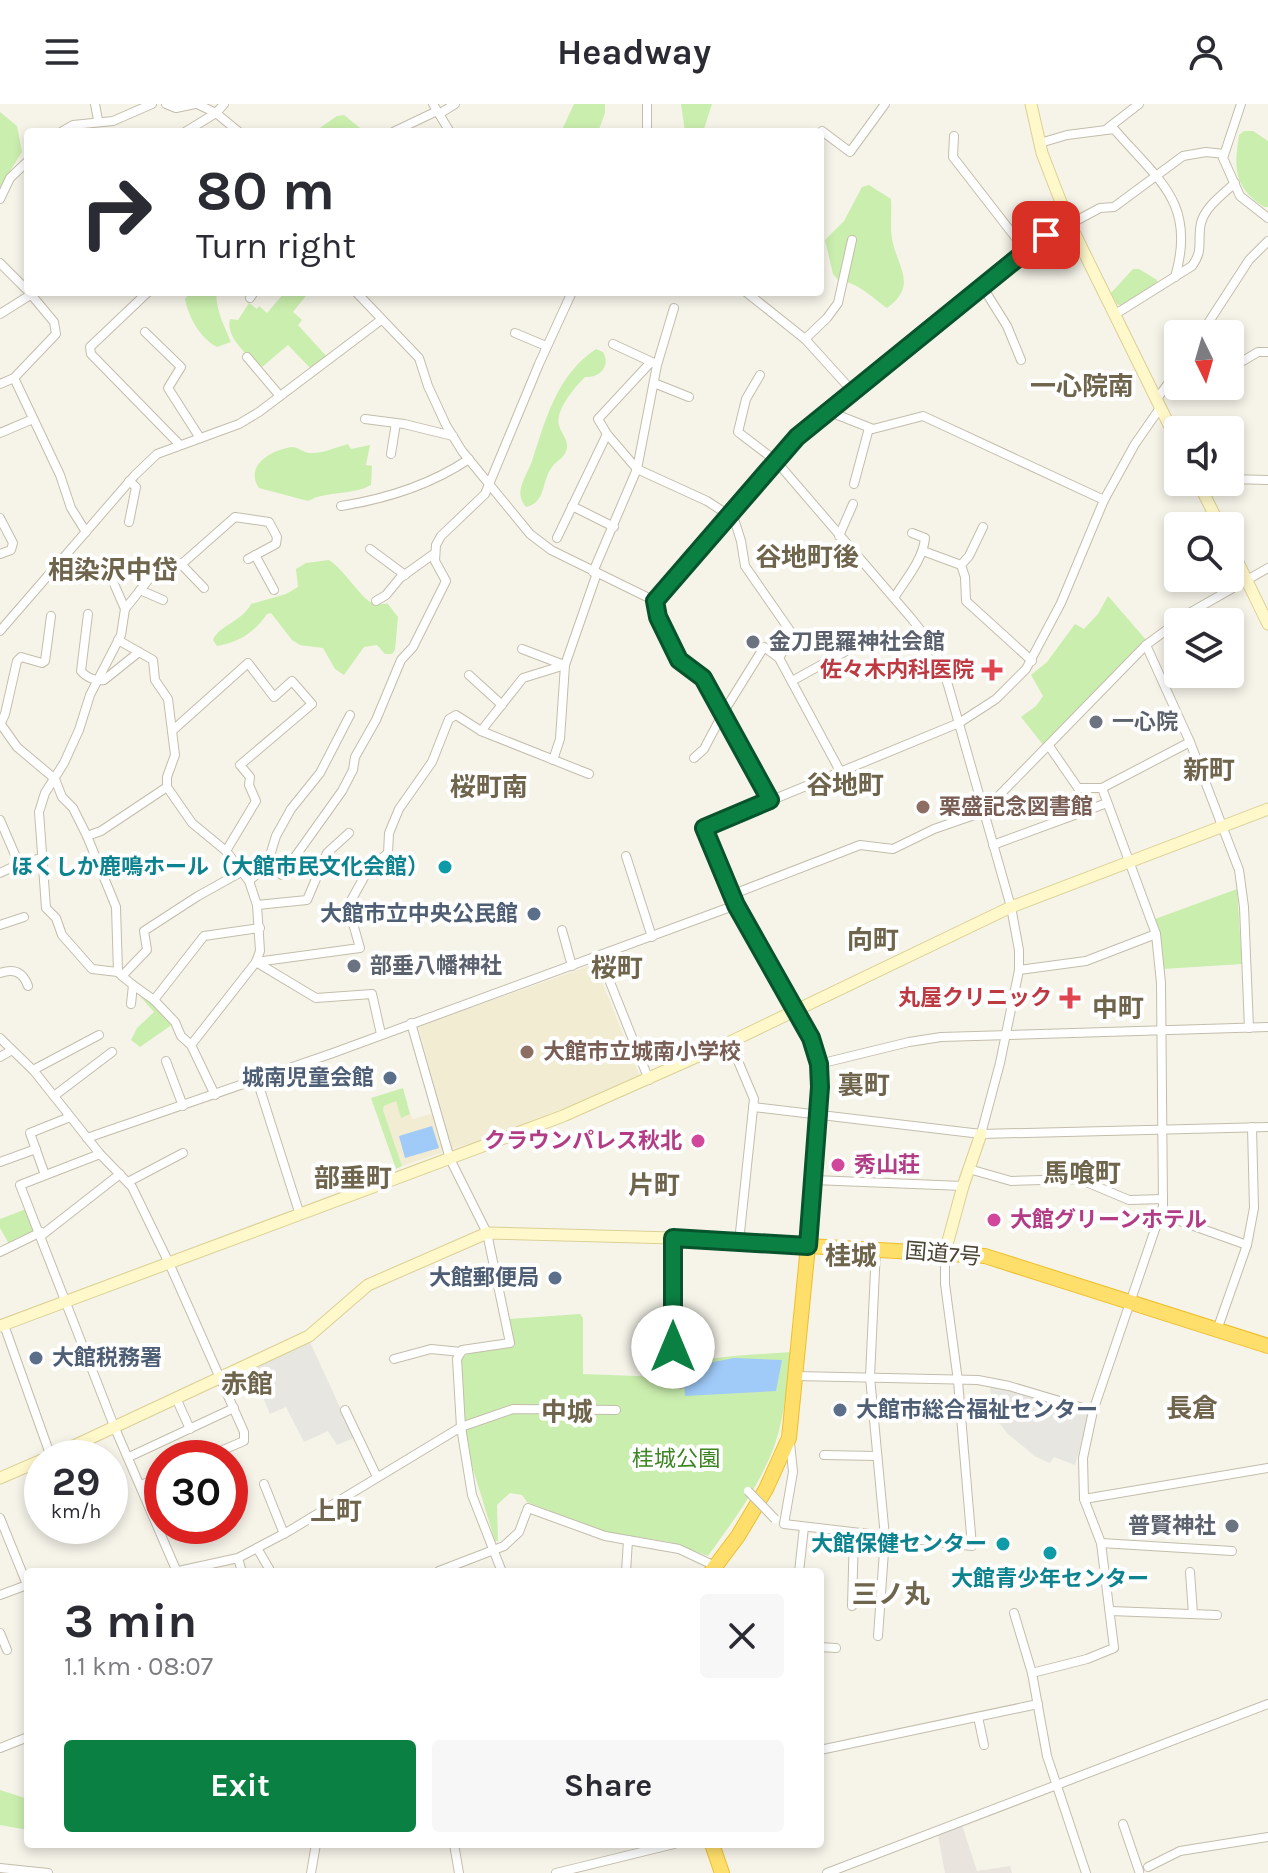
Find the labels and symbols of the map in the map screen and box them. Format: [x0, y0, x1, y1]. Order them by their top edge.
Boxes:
pin [1012, 201, 1080, 269]
north arrow [1164, 320, 1244, 400]
district label: 一心院南 [1030, 371, 1134, 402]
district label: 谷地町後 [755, 542, 859, 573]
district label: 相染沢中岱 [48, 555, 178, 586]
place label: 金刀毘羅神社会館 [769, 629, 945, 655]
marker: 金刀毘羅神社会館 [744, 633, 762, 651]
place label: 佐々木内科医院 [820, 657, 974, 683]
marker: 佐々木内科医院 [981, 659, 1003, 681]
place label: 一心院 [1112, 709, 1178, 735]
marker: 一心院 [1087, 713, 1105, 731]
district label: 新町 [1183, 755, 1235, 786]
district label: 谷地町 [806, 770, 884, 801]
district label: 桜町南 [450, 772, 528, 803]
place label: 栗盛記念図書館 [939, 794, 1093, 820]
marker: 栗盛記念図書館 [914, 798, 932, 816]
place label: ほくしか鹿鳴ホール（大館市民文化会館） [11, 854, 429, 880]
marker: ほくしか鹿鳴ホール（大館市民文化会館） [436, 858, 454, 876]
place label: 大館市立中央公民館 [320, 901, 518, 927]
marker: 大館市立中央公民館 [525, 905, 543, 923]
district label: 向町 [847, 925, 899, 956]
place label: 部垂八幡神社 [370, 953, 502, 979]
district label: 桜町 [591, 953, 643, 984]
marker: 部垂八幡神社 [345, 957, 363, 975]
place label: 丸屋クリニック [898, 985, 1052, 1011]
marker: 丸屋クリニック [1059, 987, 1081, 1009]
district label: 中町 [1092, 993, 1144, 1024]
place label: 大館市立城南小学校 [543, 1039, 741, 1065]
marker: 大館市立城南小学校 [518, 1043, 536, 1061]
place label: 城南児童会館 [242, 1065, 374, 1091]
marker: 城南児童会館 [381, 1069, 399, 1087]
district label: 裏町 [838, 1070, 890, 1101]
place label: クラウンパレス秋北 [484, 1128, 682, 1154]
marker: クラウンパレス秋北 [689, 1132, 707, 1150]
place label: 秀山荘 [854, 1152, 920, 1178]
marker: 秀山荘 [829, 1156, 847, 1174]
district label: 馬喰町 [1043, 1158, 1121, 1189]
district label: 部垂町 [314, 1163, 392, 1194]
district label: 片町 [628, 1170, 680, 1201]
place label: 大館グリーンホテル [1010, 1207, 1207, 1233]
marker: 大館グリーンホテル [985, 1211, 1003, 1229]
street label: 国道7号 [904, 1238, 982, 1270]
district label: 桂城 [825, 1241, 877, 1272]
place label: 大館郵便局 [429, 1265, 539, 1291]
marker: 大館郵便局 [546, 1269, 564, 1287]
position arrow [631, 1305, 715, 1389]
place label: 大館税務署 [52, 1345, 162, 1371]
marker: 大館税務署 [27, 1349, 45, 1367]
district label: 赤館 [221, 1369, 273, 1400]
district label: 長倉 [1166, 1393, 1218, 1424]
district label: 中城 [541, 1397, 593, 1428]
place label: 大館市総合福祉センター [856, 1397, 1098, 1423]
marker: 大館市総合福祉センター [831, 1401, 849, 1419]
speed limit sign: 30 [144, 1440, 248, 1544]
park label: 桂城公園 [632, 1446, 720, 1472]
district label: 上町 [310, 1496, 362, 1527]
place label: 普賢神社 [1128, 1513, 1216, 1539]
marker: 普賢神社 [1223, 1517, 1241, 1535]
place label: 大館保健センター [811, 1531, 987, 1557]
marker: 大館保健センター [994, 1535, 1012, 1553]
marker: 大館青少年センター [1041, 1544, 1059, 1562]
place label: 大館青少年センター [951, 1566, 1149, 1592]
district label: 三ノ丸 [852, 1579, 930, 1610]

